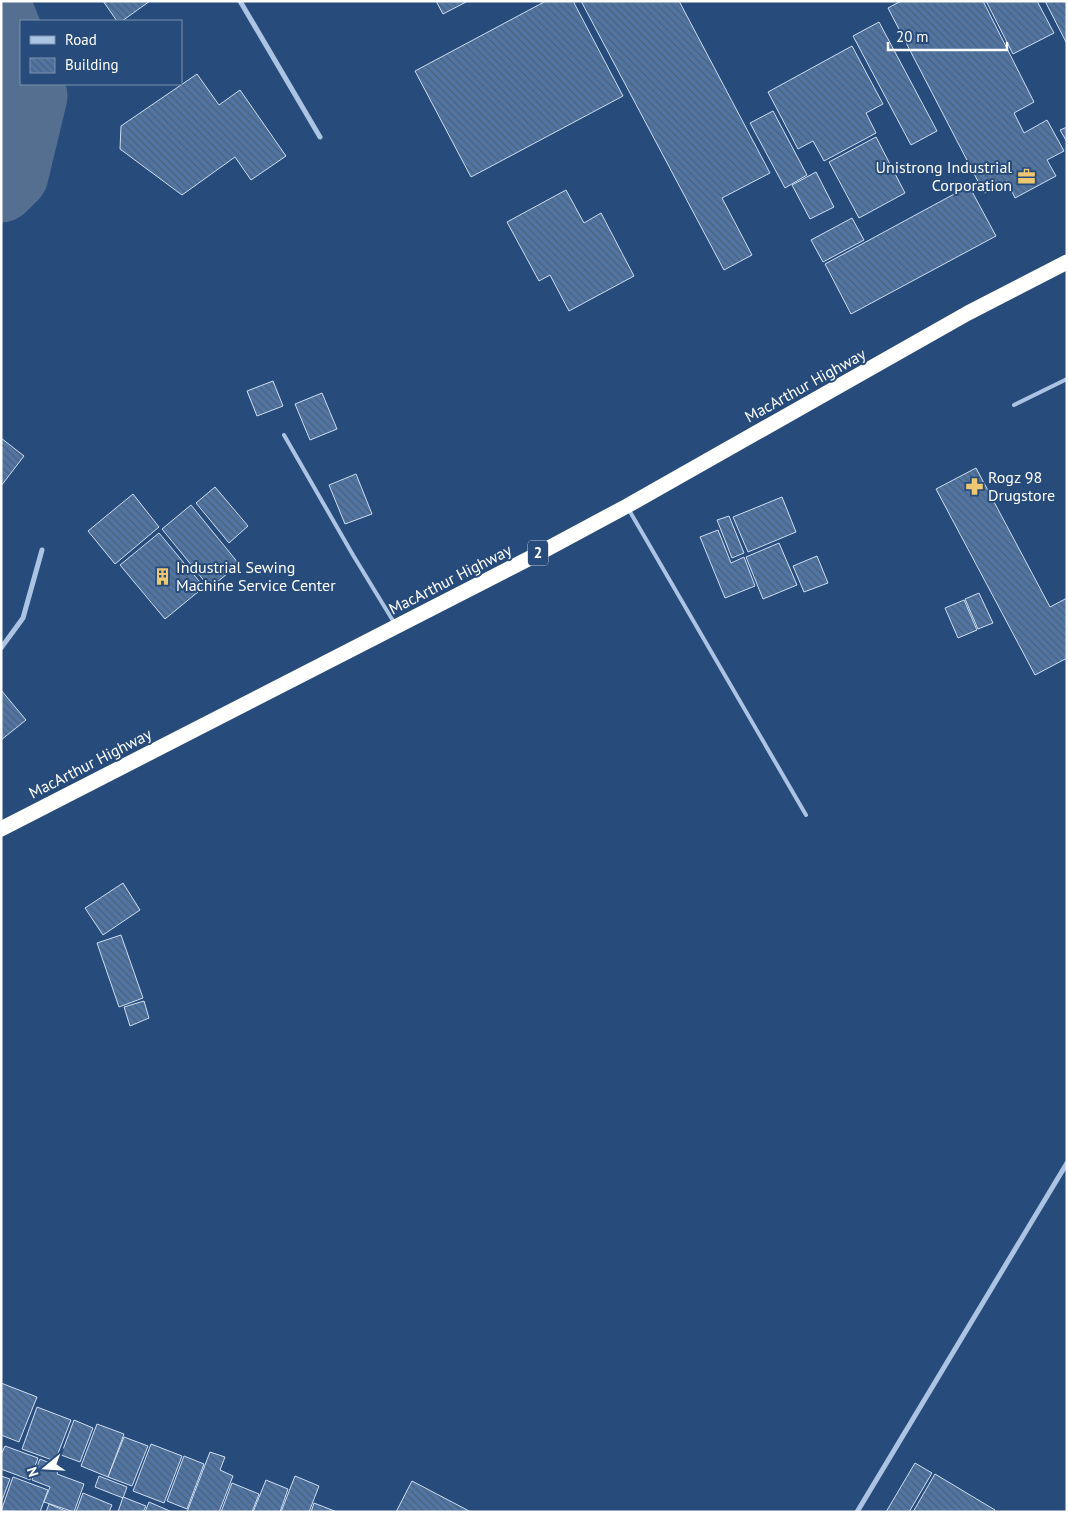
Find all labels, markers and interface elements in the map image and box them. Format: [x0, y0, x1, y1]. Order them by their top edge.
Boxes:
legend [20, 20, 182, 85]
scale bar [888, 20, 1007, 52]
text: 20 m [896, 27, 929, 46]
text: Road [65, 30, 97, 49]
text: Building [65, 55, 119, 74]
place label: Unistrong Industrial Corporation [876, 157, 1012, 195]
office icon: Unistrong Industrial Corporation [1016, 166, 1036, 186]
street label: MacArthur Highway [741, 343, 869, 427]
place label: Rogz 98 Drugstore [988, 467, 1055, 505]
pharmacy icon: Rogz 98 Drugstore [964, 476, 984, 496]
street label: MacArthur Highway [385, 539, 515, 619]
road number: 2 [528, 540, 548, 566]
place label: Industrial Sewing Machine Service Center [176, 557, 336, 595]
building icon: Industrial Sewing Machine Service Center [152, 566, 172, 586]
street label: MacArthur Highway [25, 723, 155, 803]
north arrow [20, 1443, 70, 1493]
text: N [23, 1465, 43, 1479]

